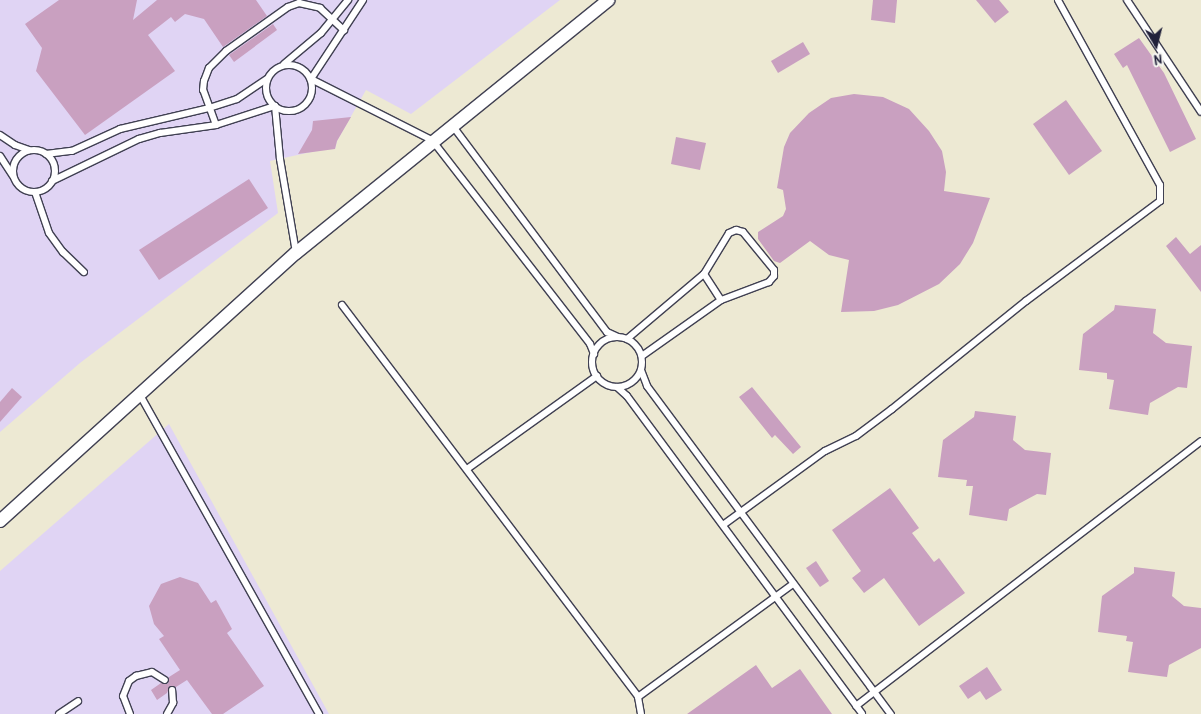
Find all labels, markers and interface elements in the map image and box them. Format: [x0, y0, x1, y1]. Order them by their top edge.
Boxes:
north arrow [1131, 20, 1181, 70]
text: N [1153, 50, 1163, 70]

